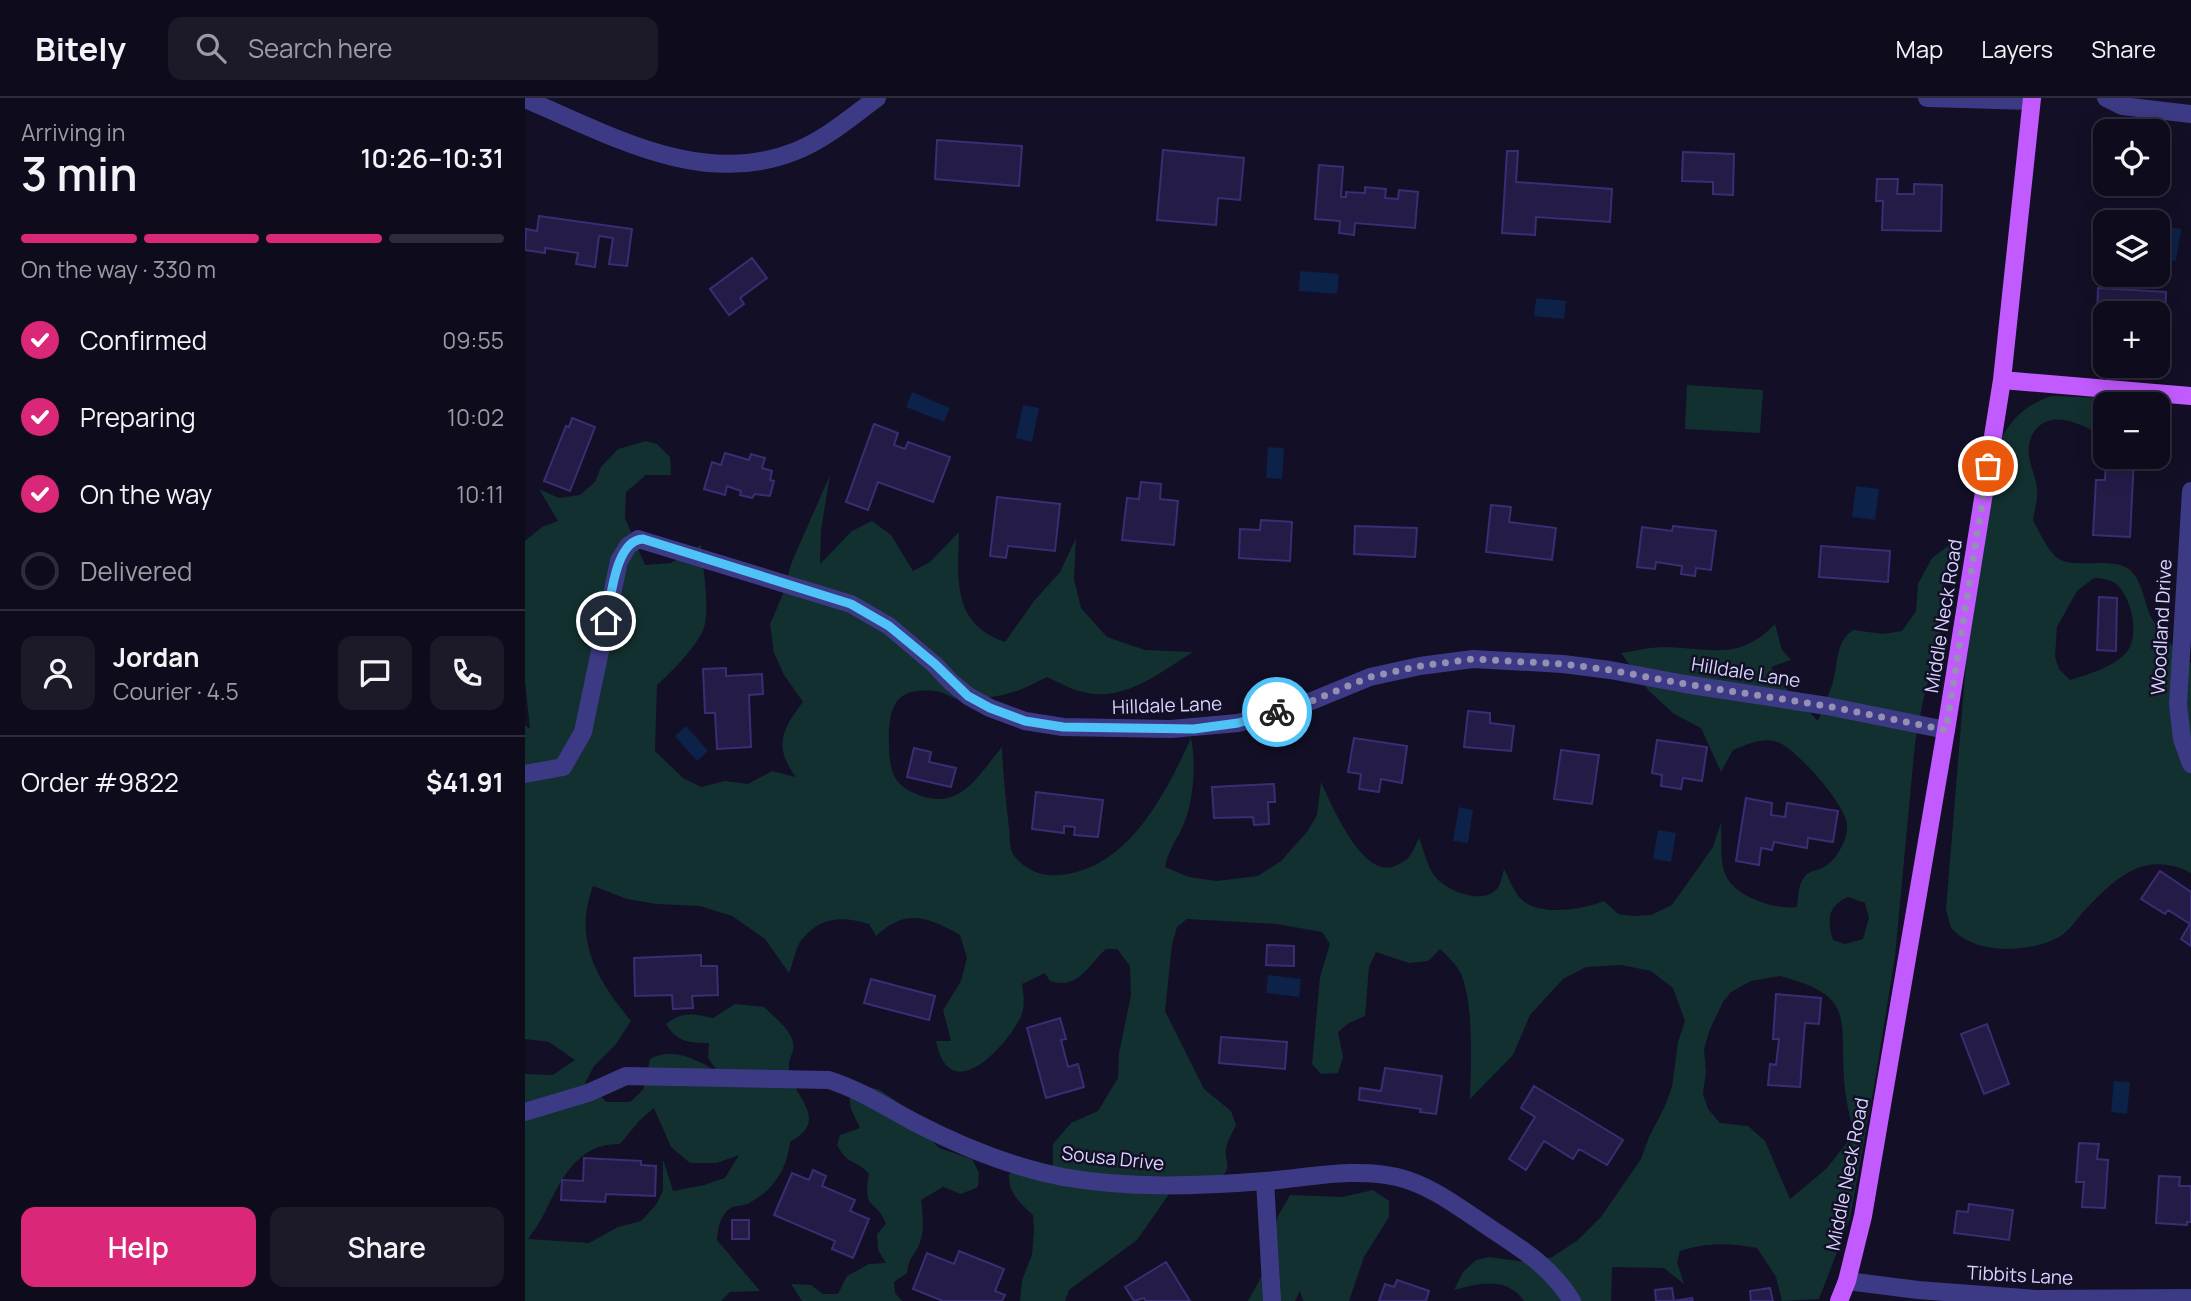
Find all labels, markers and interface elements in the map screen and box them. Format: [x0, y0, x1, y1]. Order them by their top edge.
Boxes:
search box [168, 17, 658, 80]
text: Bitely [35, 26, 126, 71]
icon: search [192, 29, 230, 67]
text: Search here [248, 30, 393, 66]
text: Map [1896, 32, 1943, 65]
text: Layers [1981, 32, 2053, 65]
text: Share [2091, 32, 2156, 65]
text: Arriving in [21, 116, 126, 148]
map controls [2093, 119, 2170, 469]
button: locate [2093, 119, 2170, 196]
text: 10:26–10:31 [361, 140, 504, 176]
text: 3 min [21, 142, 138, 205]
button: layers [2093, 210, 2170, 287]
text: On the way · 330 m [21, 253, 216, 285]
button: + [2093, 301, 2170, 378]
icon: check [21, 321, 59, 359]
text: Confirmed [80, 322, 207, 358]
text: 09:55 [442, 324, 504, 356]
button: − [2093, 392, 2170, 469]
icon: check [21, 398, 59, 436]
text: Preparing [80, 399, 196, 435]
text: 10:02 [447, 401, 504, 433]
pin [1958, 436, 2018, 496]
icon: bag [1969, 447, 2007, 485]
icon: check [21, 475, 59, 513]
text: On the way [80, 476, 212, 512]
text: 10:11 [456, 478, 504, 510]
street label: Middle Neck Road [1918, 537, 1968, 695]
text: Delivered [80, 553, 192, 589]
street label: Woodland Drive [2144, 558, 2178, 696]
pin [576, 591, 636, 651]
icon: home [587, 602, 625, 640]
button: person [21, 636, 95, 710]
button: chat [338, 636, 412, 710]
button: phone [430, 636, 504, 710]
text: Jordan [113, 639, 199, 675]
street label: Hilldale Lane [1690, 651, 1802, 693]
text: Courier · 4.5 [113, 675, 239, 707]
courier [1242, 677, 1312, 747]
street label: Hilldale Lane [1112, 690, 1222, 720]
icon: bike [1258, 693, 1296, 731]
text: Order #9822 [21, 764, 179, 800]
text: $41.91 [426, 764, 504, 800]
street label: Middle Neck Road [1819, 1095, 1875, 1253]
street label: Sousa Drive [1060, 1140, 1166, 1176]
button: Help [21, 1207, 256, 1287]
button: Share [270, 1207, 504, 1287]
street label: Tibbits Lane [1966, 1259, 2074, 1291]

